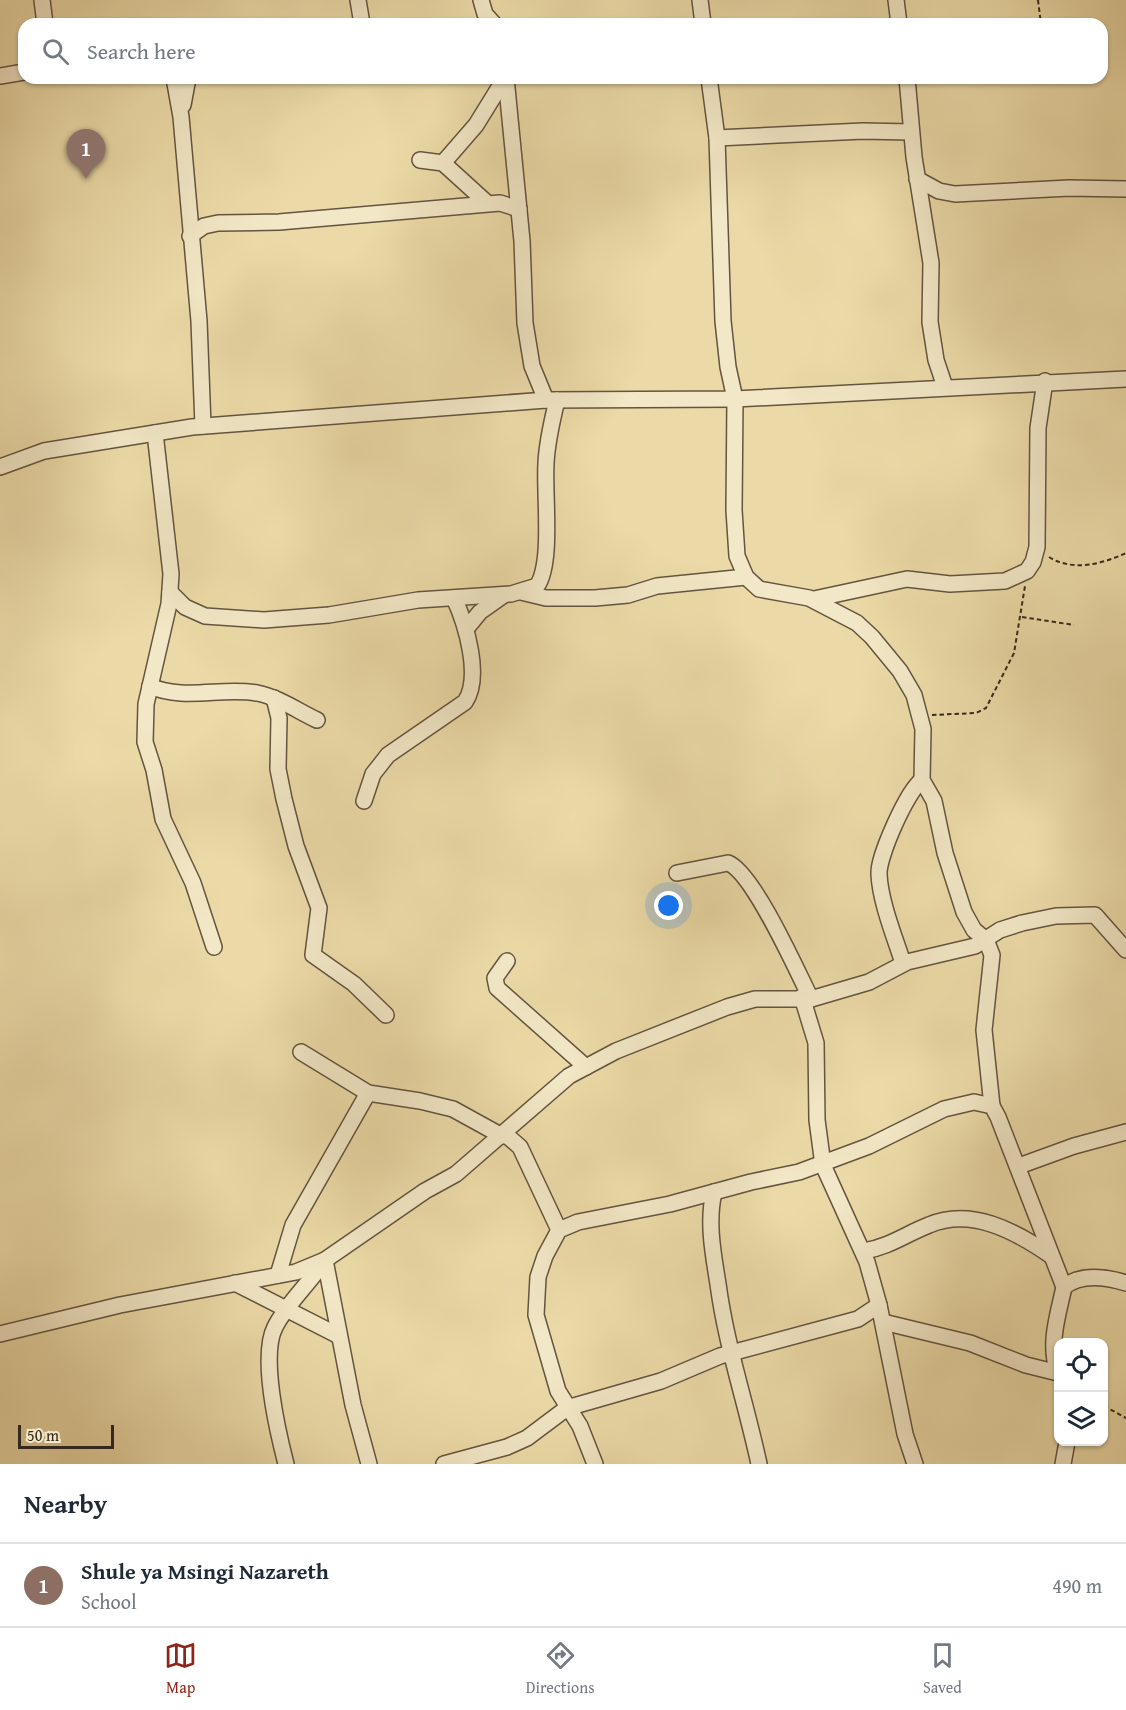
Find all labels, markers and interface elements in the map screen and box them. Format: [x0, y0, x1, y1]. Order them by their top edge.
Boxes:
search box [18, 18, 1108, 84]
icon: search [39, 35, 72, 68]
text: Search here [87, 35, 196, 67]
pin: 1 [66, 130, 106, 179]
your location [654, 891, 683, 920]
map controls [1054, 1338, 1108, 1446]
button: locate [1054, 1338, 1108, 1392]
button: layers [1054, 1392, 1108, 1446]
scale bar [18, 1422, 114, 1450]
text: 50 m [27, 1423, 59, 1447]
text: Nearby [24, 1484, 107, 1523]
text: Shule ya Msingi Nazareth [81, 1555, 329, 1587]
text: 1 [38, 1571, 49, 1600]
text: 490 m [1052, 1571, 1102, 1600]
text: School [81, 1587, 137, 1616]
tab: Map [164, 1639, 197, 1699]
tab: Directions [526, 1639, 595, 1699]
tab: Saved [923, 1639, 962, 1699]

